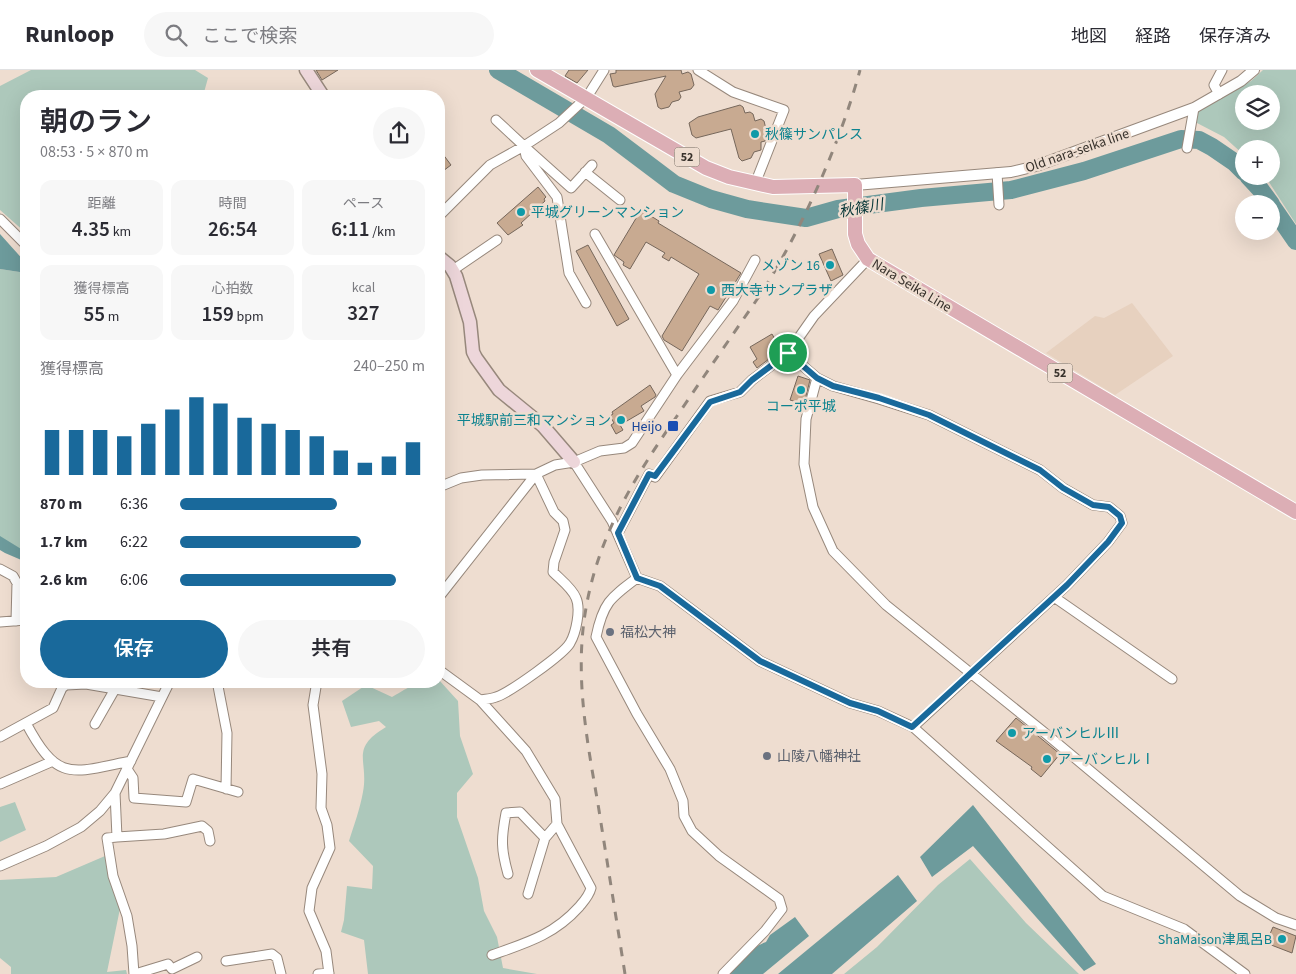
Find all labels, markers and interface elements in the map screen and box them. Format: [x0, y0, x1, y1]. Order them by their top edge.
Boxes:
search box [144, 12, 494, 57]
text: Runloop [25, 17, 114, 52]
icon: search [162, 21, 190, 49]
text: ここで検索 [202, 23, 297, 50]
text: 地図 [1071, 24, 1107, 49]
text: 経路 [1135, 24, 1171, 49]
text: 保存済み [1199, 24, 1271, 49]
map controls [1235, 85, 1280, 240]
button: layers [1235, 85, 1280, 130]
text: 朝のラン [40, 102, 152, 142]
button: share [373, 107, 425, 159]
street label: Old nara-seika line [1023, 124, 1132, 178]
place label: 秋篠サンパレス [765, 125, 863, 145]
marker: 秋篠サンパレス [749, 128, 761, 140]
button: + [1235, 140, 1280, 185]
text: 08:53 · 5 × 870 m [40, 141, 149, 163]
road number: 52 [674, 147, 700, 166]
text: 距離 [88, 194, 116, 214]
text: 時間 [219, 194, 247, 214]
text: ペース [343, 194, 384, 214]
water label: 秋篠川 [837, 194, 887, 223]
button: − [1235, 195, 1280, 240]
place label: 平城グリーンマンション [531, 203, 684, 223]
marker: 平城グリーンマンション [515, 206, 527, 218]
text: 4.35 [72, 214, 110, 244]
text: 26:54 [208, 214, 257, 244]
text: 6:11 [331, 214, 369, 244]
text: km [110, 222, 131, 242]
text: /km [369, 222, 396, 242]
street label: Nara Seika Line [868, 254, 955, 318]
place label: メゾン 16 [761, 256, 820, 276]
marker: メゾン 16 [824, 259, 836, 271]
text: kcal [352, 278, 375, 298]
text: 獲得標高 [74, 279, 130, 299]
text: 心拍数 [212, 279, 254, 299]
place label: 西大寺サンプラザ [721, 281, 833, 301]
marker: 西大寺サンプラザ [705, 284, 717, 296]
text: 327 [347, 298, 380, 328]
text: 55 [84, 299, 105, 329]
text: 159 [201, 299, 234, 329]
text: m [105, 307, 119, 327]
text: bpm [234, 307, 264, 327]
pin [767, 332, 809, 374]
icon: arrive [774, 339, 802, 367]
text: 240–250 m [353, 355, 425, 377]
text: 獲得標高 [40, 358, 104, 380]
road number: 52 [1048, 364, 1072, 382]
marker: コーポ平城 [795, 384, 807, 396]
place label: コーポ平城 [766, 397, 836, 417]
place label: 平城駅前三和マンション [457, 411, 611, 431]
marker: 平城駅前三和マンション [615, 414, 627, 426]
place label: Heijo [631, 417, 662, 437]
marker: Heijo [666, 419, 680, 433]
text: 870 m [40, 493, 82, 515]
text: 6:36 [120, 493, 148, 515]
text: 1.7 km [40, 531, 87, 553]
text: 6:22 [120, 531, 148, 553]
text: 2.6 km [40, 569, 87, 591]
text: 6:06 [120, 569, 148, 591]
button: 保存 [40, 620, 228, 678]
button: 共有 [238, 620, 425, 678]
place label: 福松大神 [620, 623, 676, 643]
marker: 福松大神 [604, 626, 616, 638]
place label: アーバンヒルⅢ [1022, 724, 1120, 744]
marker: アーバンヒルⅢ [1006, 727, 1018, 739]
place label: 山陵八幡神社 [777, 747, 861, 767]
marker: 山陵八幡神社 [761, 750, 773, 762]
place label: アーバンヒルⅠ [1057, 750, 1155, 770]
marker: アーバンヒルⅠ [1041, 753, 1053, 765]
place label: ShaMaison津風呂B [1158, 930, 1272, 950]
marker: ShaMaison津風呂B [1276, 933, 1288, 945]

